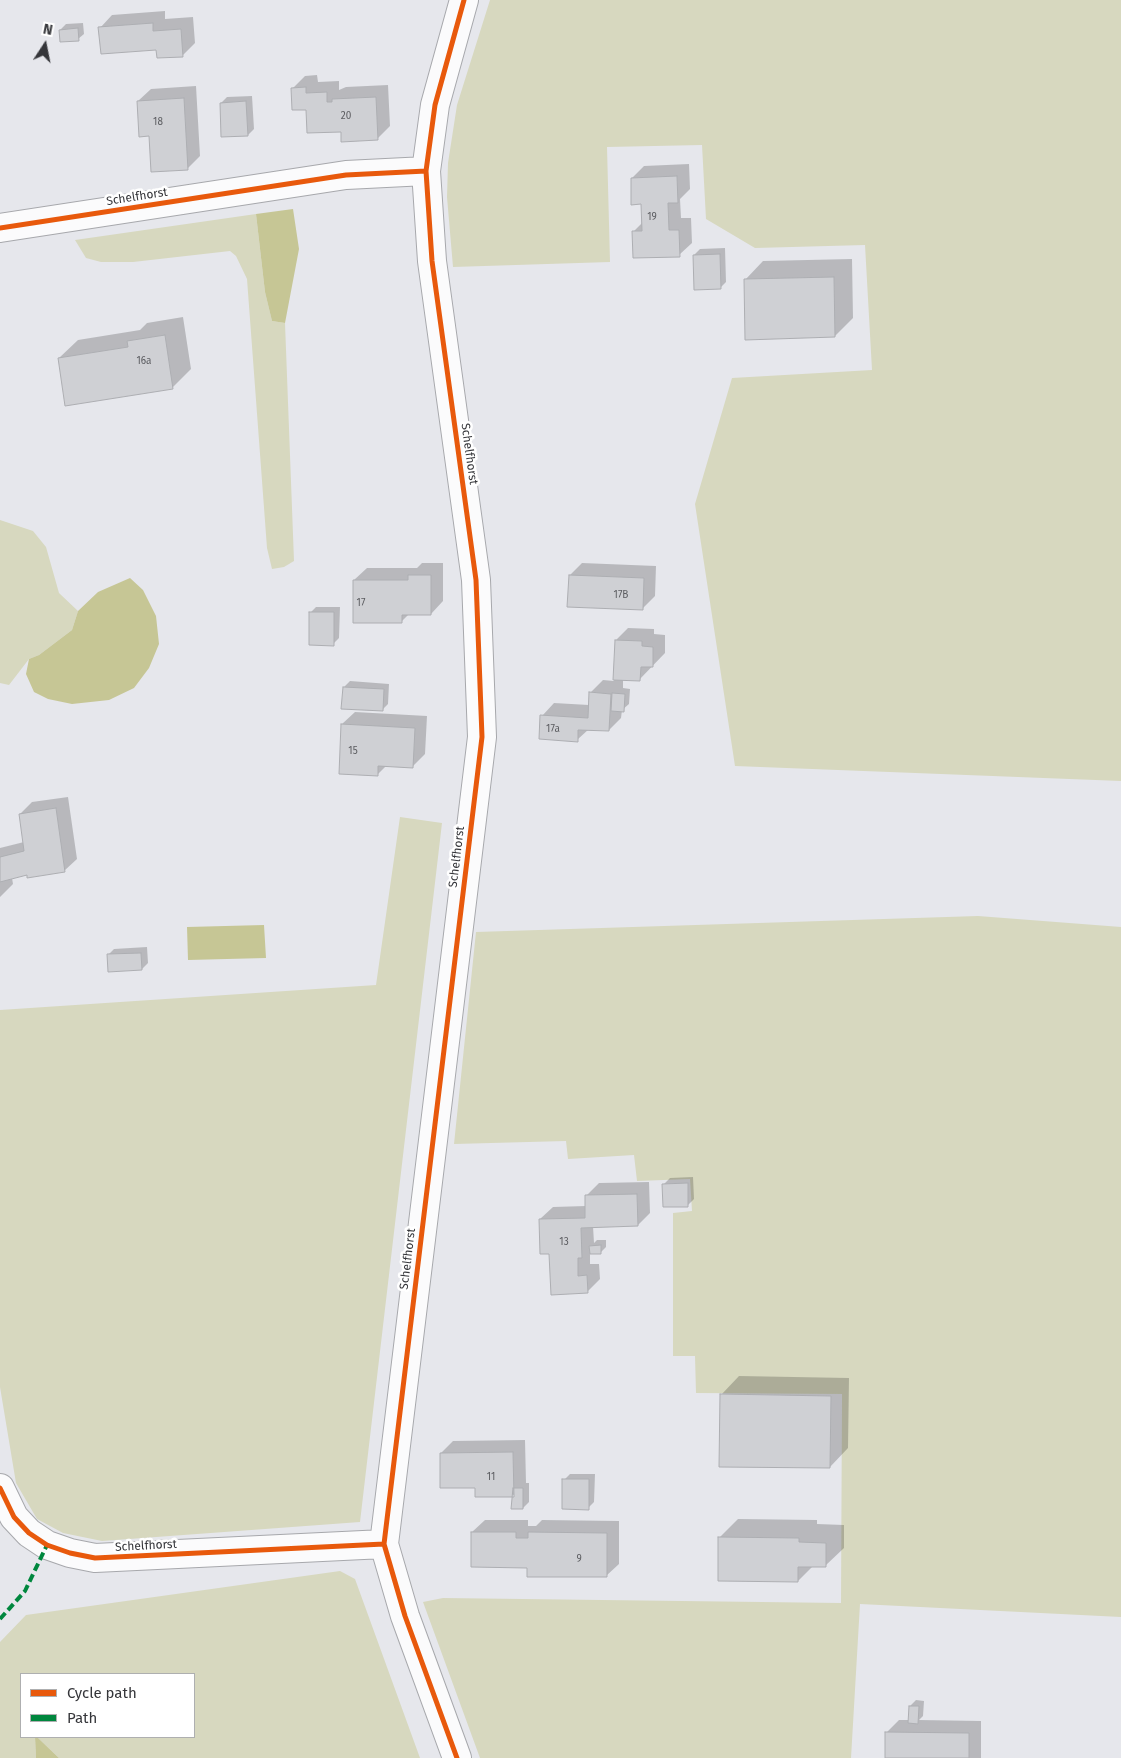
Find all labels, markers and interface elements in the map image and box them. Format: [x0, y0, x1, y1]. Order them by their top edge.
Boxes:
north arrow [20, 20, 70, 70]
text: N [42, 21, 54, 39]
house number: 20 [341, 110, 351, 122]
house number: 18 [153, 116, 163, 128]
street label: Schelfhorst [105, 185, 169, 209]
house number: 19 [647, 211, 657, 223]
house number: 16a [136, 355, 152, 367]
street label: Schelfhorst [458, 422, 480, 486]
house number: 17B [614, 589, 628, 601]
house number: 17 [357, 597, 365, 609]
house number: 17a [546, 723, 560, 735]
house number: 15 [348, 745, 358, 757]
street label: Schelfhorst [446, 825, 468, 889]
street label: Schelfhorst [397, 1227, 419, 1291]
house number: 13 [559, 1236, 569, 1248]
house number: 11 [487, 1471, 495, 1483]
street label: Schelfhorst [115, 1537, 177, 1555]
house number: 9 [576, 1553, 582, 1565]
legend [20, 1673, 195, 1738]
text: Cycle path [67, 1684, 137, 1702]
text: Path [67, 1709, 97, 1727]

